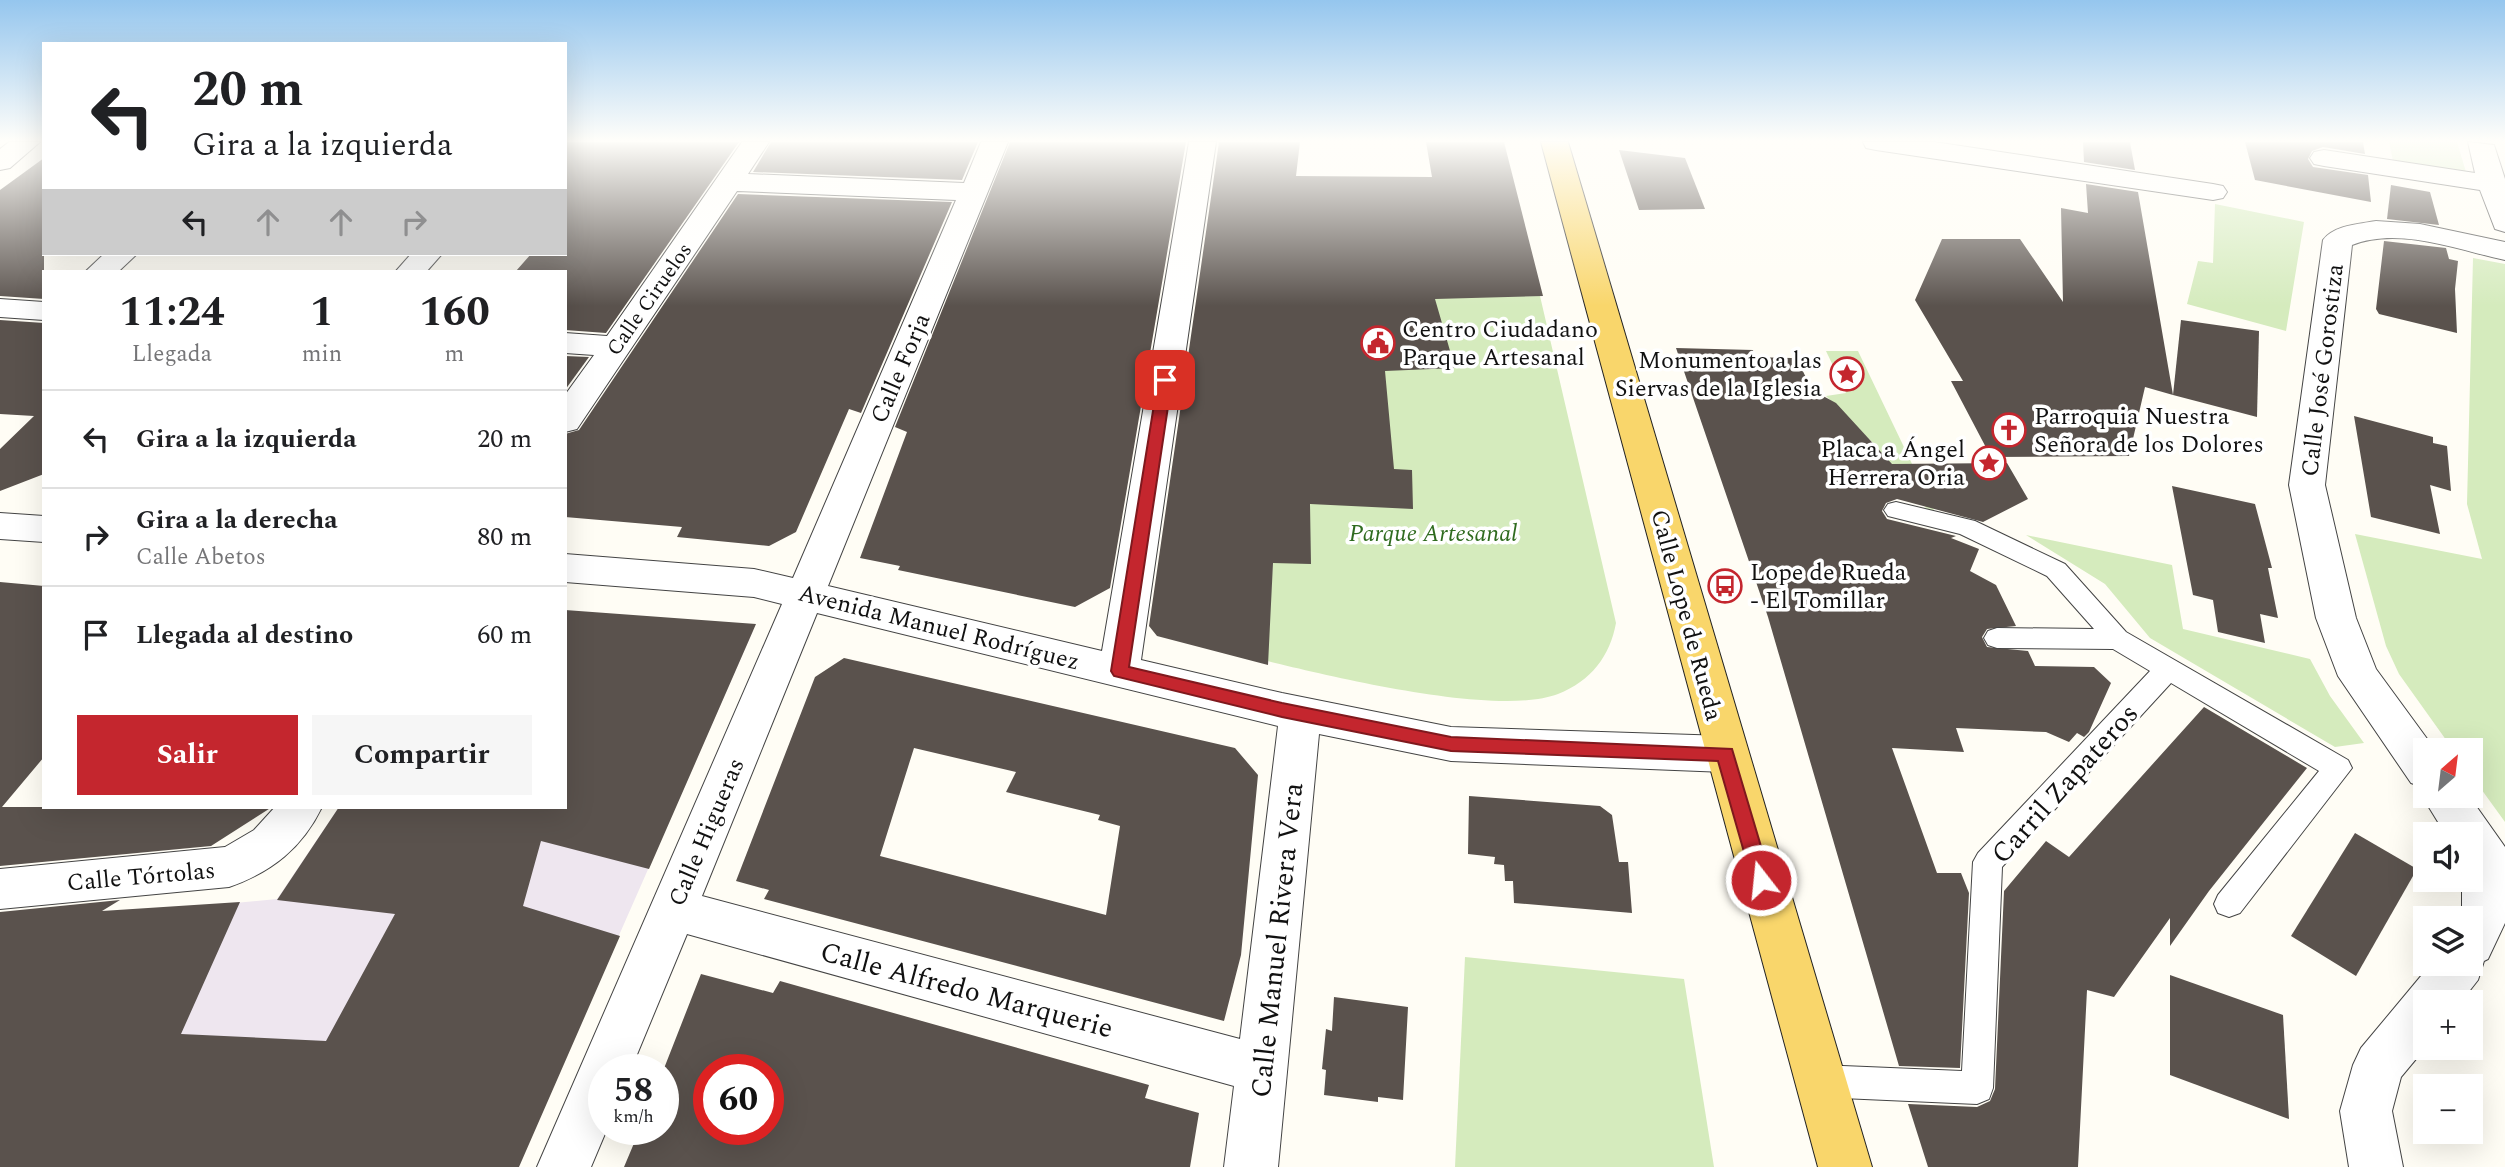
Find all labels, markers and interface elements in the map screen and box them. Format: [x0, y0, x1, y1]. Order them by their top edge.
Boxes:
text: 20 m [192, 53, 303, 128]
icon: left [77, 70, 168, 161]
text: Gira a la izquierda [192, 121, 453, 170]
icon: left [176, 203, 214, 241]
icon: ahead [249, 203, 287, 241]
icon: ahead [322, 203, 360, 241]
icon: right [395, 203, 433, 241]
street label: Calle Ciruelos [599, 236, 701, 363]
street label: Calle José Gorostiza [2292, 262, 2354, 478]
text: 11:24 [119, 281, 225, 344]
text: 1 [310, 281, 334, 344]
text: 160 [419, 281, 490, 344]
street label: Calle Forja [862, 307, 940, 429]
place label: Centro Ciudadano Parque Artesanal [1402, 312, 1598, 376]
public building icon: Centro Ciudadano Parque Artesanal [1359, 324, 1397, 362]
text: Llegada [132, 337, 212, 372]
text: min [302, 337, 342, 372]
text: m [445, 337, 464, 372]
place label: Monumento a las Siervas de la Iglesia [1615, 343, 1822, 407]
pin [1135, 350, 1195, 410]
place icon: Monumento a las Siervas de la Iglesia [1828, 355, 1866, 393]
icon: arrive [1146, 361, 1184, 399]
place label: Parroquia Nuestra Señora de los Dolores [2034, 399, 2264, 463]
church icon: Parroquia Nuestra Señora de los Dolores [1990, 411, 2028, 449]
text: Gira a la izquierda [136, 419, 357, 459]
text: 20 m [477, 419, 532, 459]
icon: left [77, 420, 115, 458]
place label: Placa a Ángel Herrera Oria [1821, 432, 1965, 496]
place icon: Placa a Ángel Herrera Oria [1970, 444, 2008, 482]
text: Gira a la derecha [136, 500, 338, 540]
street label: Calle Lope de Rueda [1641, 506, 1732, 725]
park label: Parque Artesanal [1349, 516, 1517, 552]
text: 80 m [477, 517, 532, 557]
icon: right [77, 518, 115, 556]
text: Calle Abetos [136, 540, 266, 575]
place label: Lope de Rueda - El Tomillar [1750, 555, 1907, 619]
bus stop icon: Lope de Rueda - El Tomillar [1706, 567, 1744, 605]
street label: Avenida Manuel Rodríguez [794, 576, 1083, 680]
text: Llegada al destino [136, 615, 353, 655]
text: 60 m [477, 615, 532, 655]
icon: arrive [77, 616, 115, 654]
street label: Carril Zapateros [1981, 694, 2149, 874]
button: Salir [77, 715, 298, 795]
button: Compartir [312, 715, 532, 795]
north arrow [2413, 738, 2483, 808]
map controls [2413, 738, 2483, 1144]
street label: Calle Higueras [660, 753, 754, 912]
street label: Calle Manuel Rivera Vera [1240, 780, 1315, 1100]
button: sound [2413, 822, 2483, 892]
position arrow [1724, 843, 1798, 917]
street label: Calle Tórtolas [65, 853, 217, 901]
button: layers [2413, 906, 2483, 976]
street label: Calle Alfredo Marquerie [815, 931, 1118, 1050]
button: + [2413, 990, 2483, 1060]
speed limit sign: 60 [693, 1054, 784, 1145]
text: 58 [614, 1064, 653, 1117]
button: − [2413, 1074, 2483, 1144]
text: km/h [613, 1103, 654, 1130]

